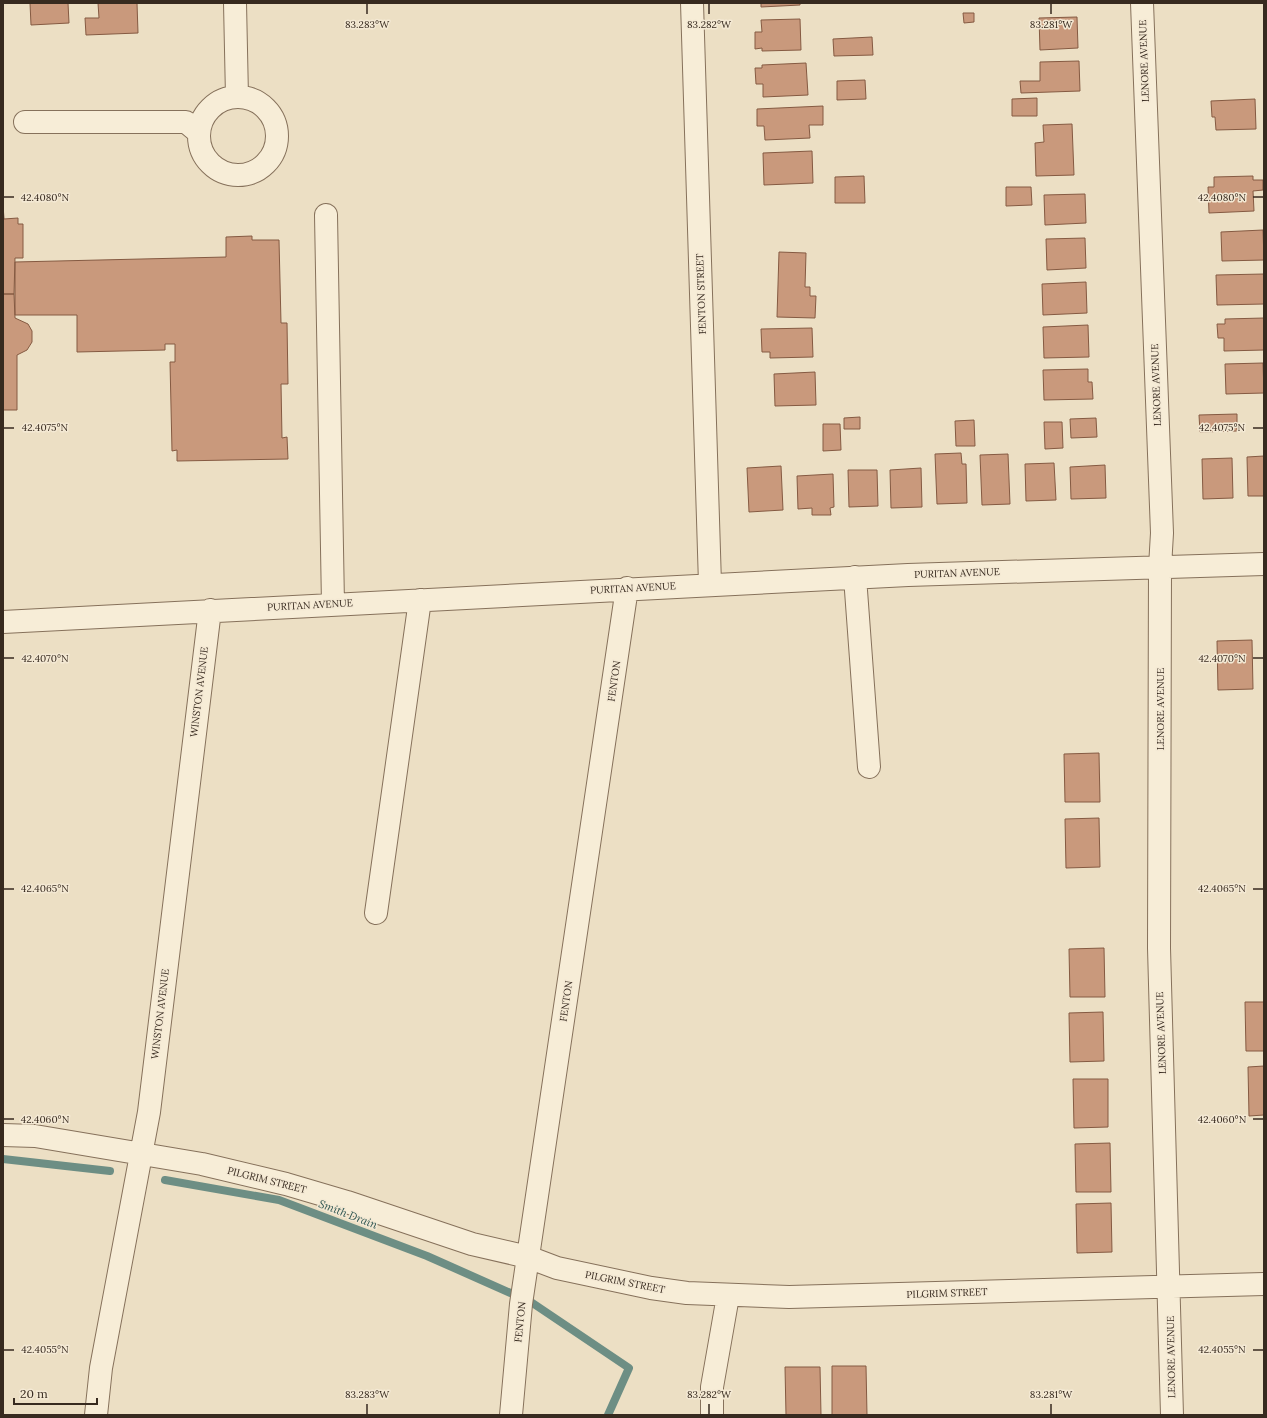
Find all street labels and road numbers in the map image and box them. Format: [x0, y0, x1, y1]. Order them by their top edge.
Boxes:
street label: LENORE AVENUE [1136, 20, 1152, 102]
street label: FENTON STREET [693, 253, 709, 335]
street label: LENORE AVENUE [1148, 344, 1164, 426]
street label: PURITAN AVENUE [914, 565, 1000, 581]
street label: PURITAN AVENUE [590, 579, 676, 597]
street label: PURITAN AVENUE [267, 596, 353, 614]
street label: WINSTON AVENUE [187, 646, 211, 738]
street label: FENTON [605, 659, 623, 702]
street label: LENORE AVENUE [1154, 668, 1167, 750]
street label: WINSTON AVENUE [148, 968, 172, 1060]
street label: FENTON [557, 979, 575, 1022]
street label: LENORE AVENUE [1153, 992, 1169, 1074]
street label: PILGRIM STREET [226, 1164, 309, 1196]
street label: PILGRIM STREET [584, 1268, 667, 1296]
street label: PILGRIM STREET [906, 1285, 988, 1301]
street label: FENTON [511, 1300, 529, 1343]
street label: LENORE AVENUE [1164, 1316, 1178, 1398]

